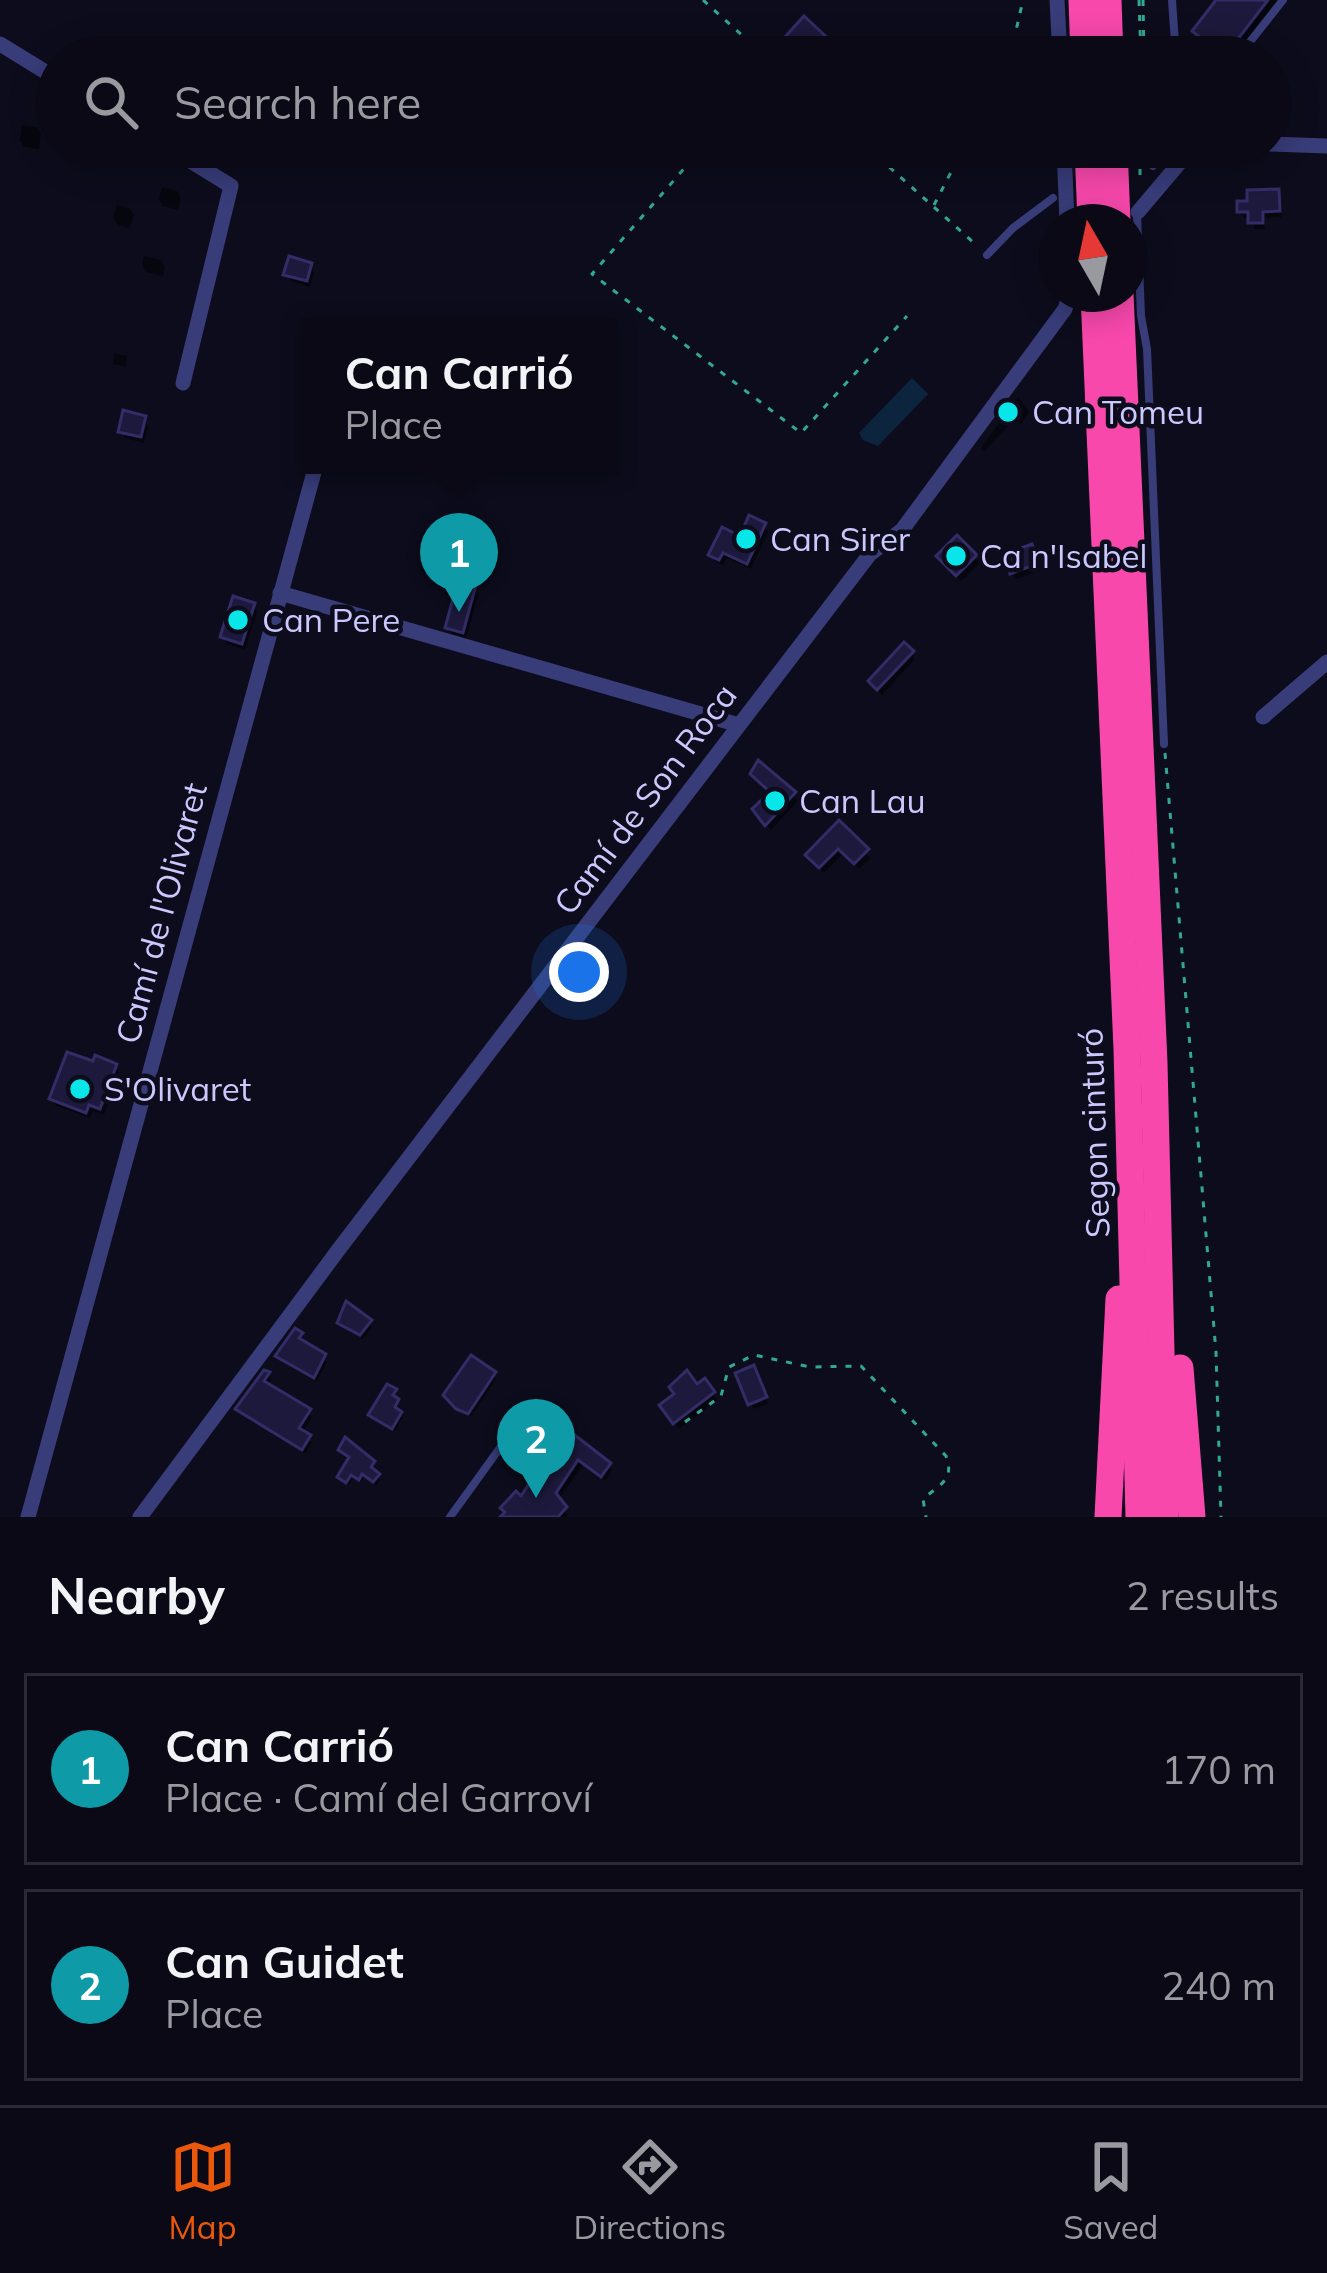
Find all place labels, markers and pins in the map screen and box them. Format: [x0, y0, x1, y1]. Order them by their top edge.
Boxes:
place label: Can Tomeu [1032, 391, 1204, 432]
marker: Can Tomeu [995, 399, 1021, 425]
pin: 1 [420, 513, 498, 612]
place label: Can Sirer [770, 518, 910, 559]
marker: Can Sirer [733, 526, 759, 552]
place label: Ca n'Isabel [980, 535, 1147, 576]
marker: Ca n'Isabel [943, 543, 969, 569]
place label: Can Pere [262, 599, 400, 640]
marker: Can Pere [225, 607, 251, 633]
place label: Can Lau [799, 780, 926, 821]
marker: Can Lau [762, 788, 788, 814]
place label: S'Olivaret [104, 1068, 251, 1109]
marker: S'Olivaret [67, 1076, 93, 1102]
pin: 2 [497, 1399, 575, 1498]

